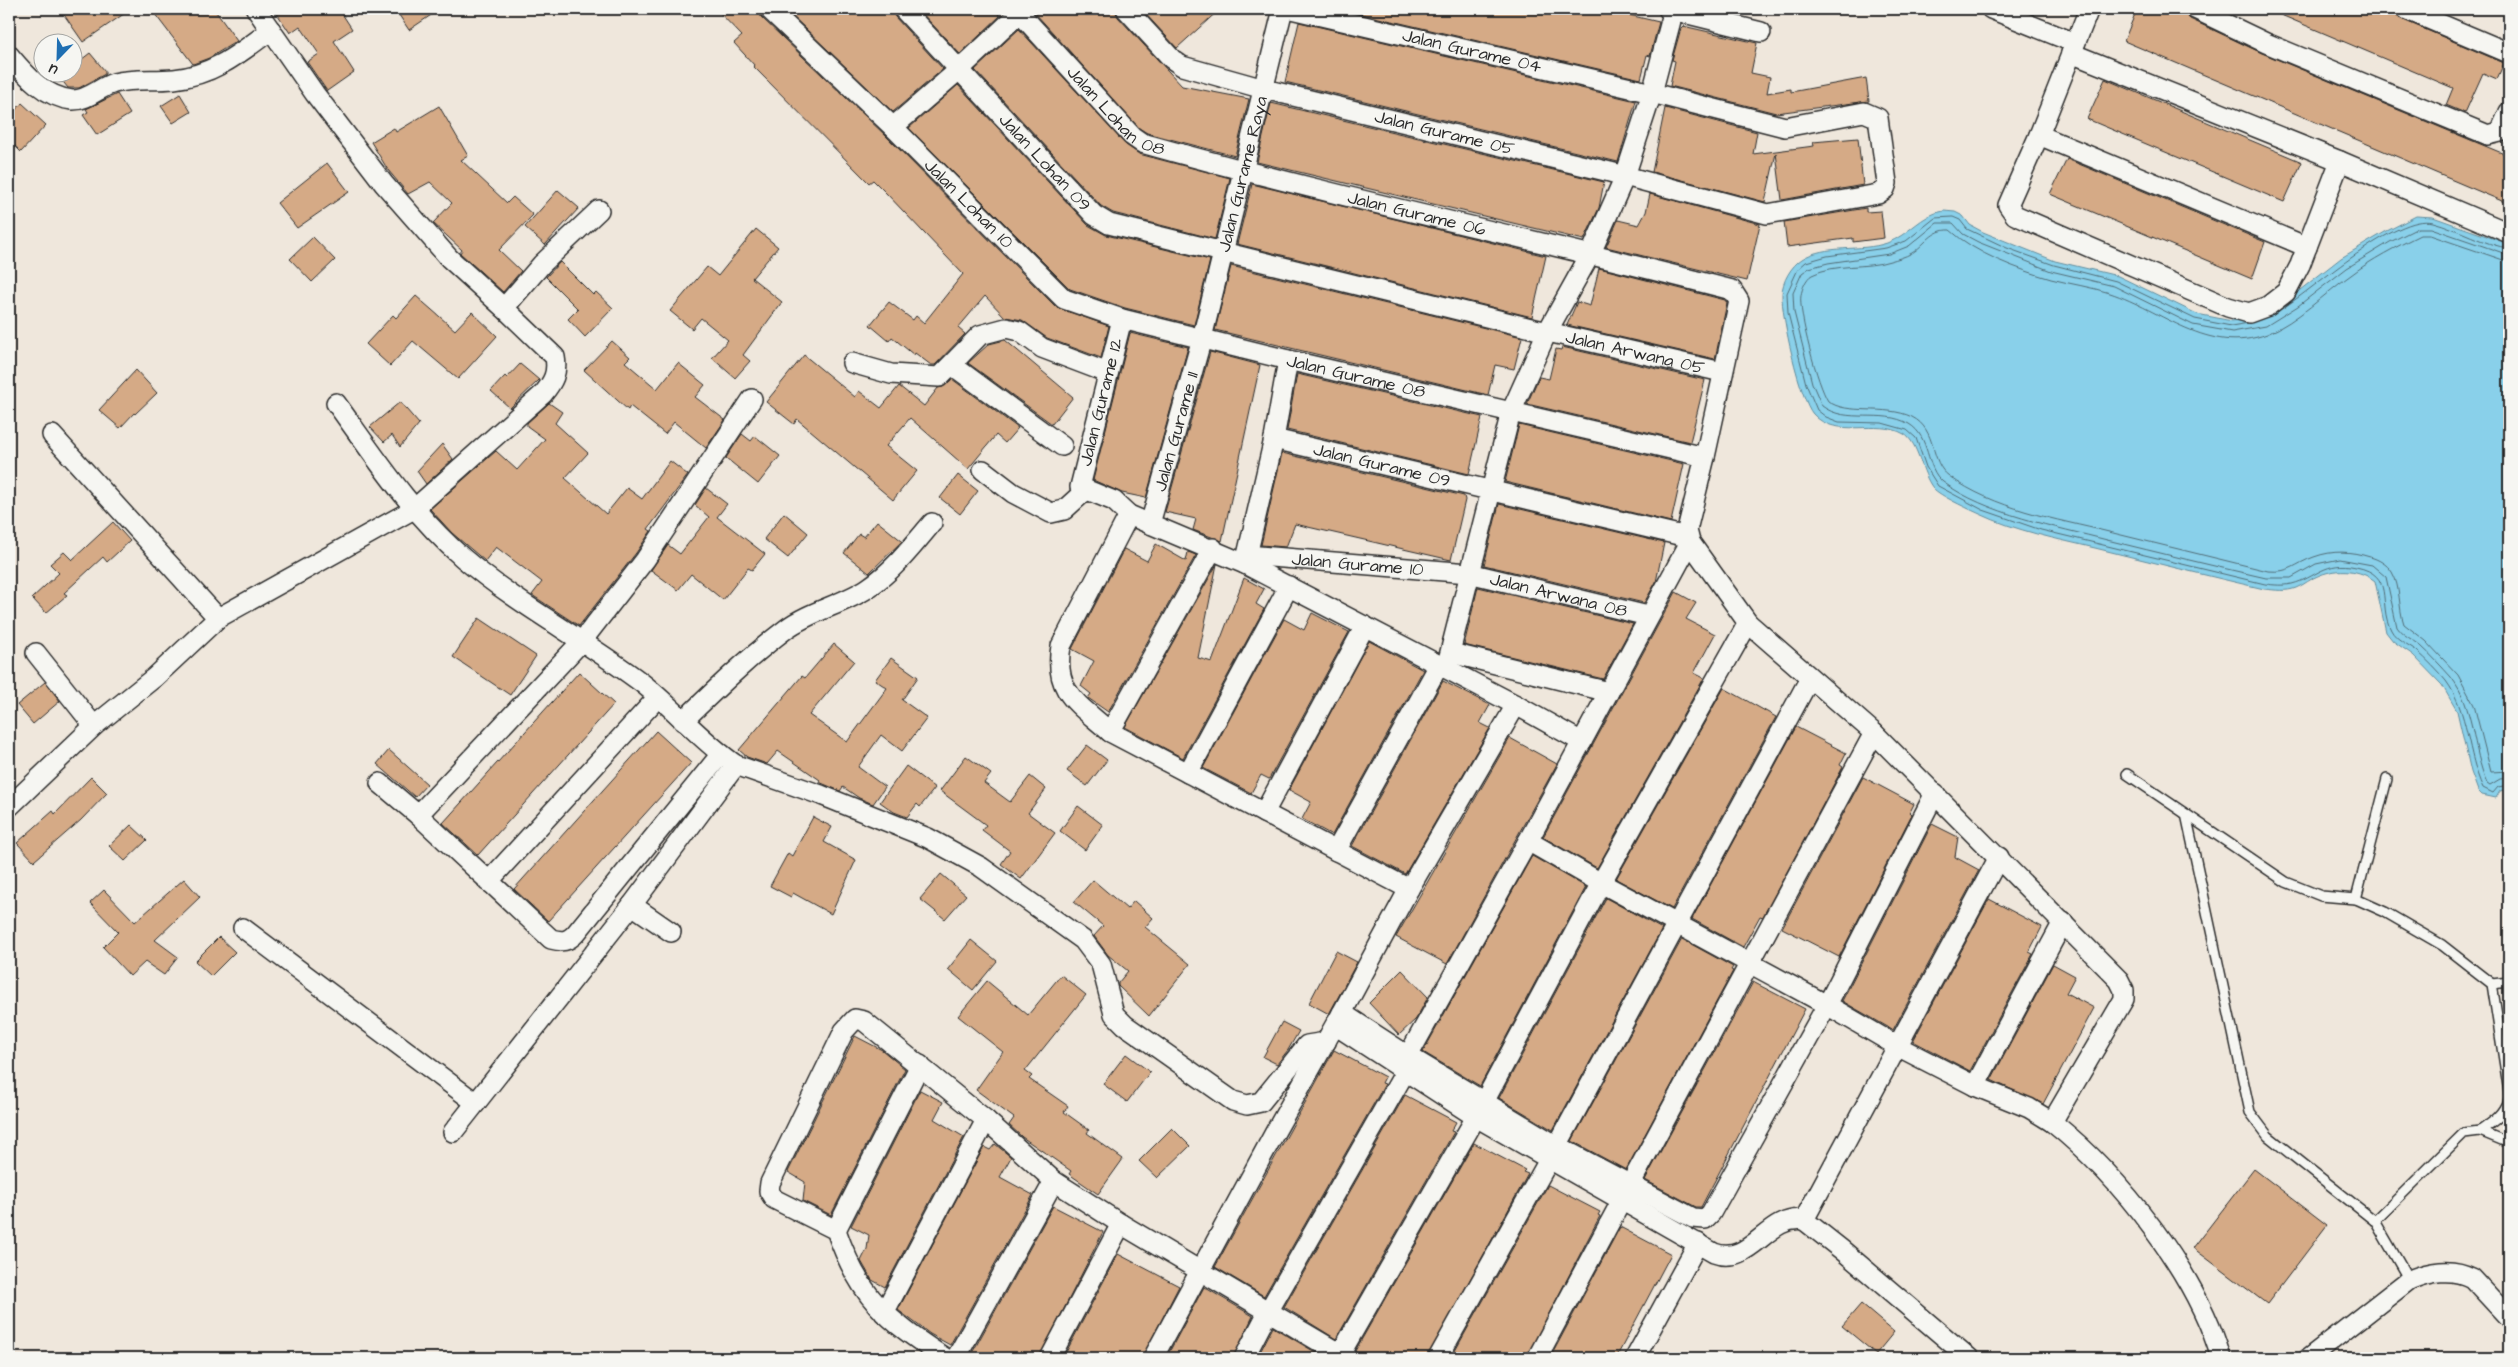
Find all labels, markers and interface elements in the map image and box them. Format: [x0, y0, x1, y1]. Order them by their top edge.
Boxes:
street label: Jalan Gurame 04 [1400, 23, 1544, 79]
north arrow [32, 32, 82, 82]
text: U [46, 58, 61, 80]
street label: Jalan Lohan 08 [1061, 60, 1168, 161]
street label: Jalan Gurame Raya [1211, 93, 1274, 255]
street label: Jalan Gurame 05 [1372, 104, 1517, 161]
street label: Jalan Lohan 09 [993, 108, 1097, 217]
street label: Jalan Lohan 10 [919, 153, 1019, 254]
street label: Jalan Gurame 06 [1345, 185, 1489, 242]
street label: Jalan Arwana 05 [1563, 324, 1707, 380]
street label: Jalan Gurame 12 [1073, 335, 1129, 469]
street label: Jalan Gurame 08 [1284, 348, 1428, 404]
street label: Jalan Gurame 11 [1147, 369, 1204, 494]
street label: Jalan Gurame 09 [1311, 436, 1453, 493]
street label: Jalan Gurame 10 [1291, 546, 1425, 582]
street label: Jalan Arwana 08 [1487, 566, 1630, 623]

